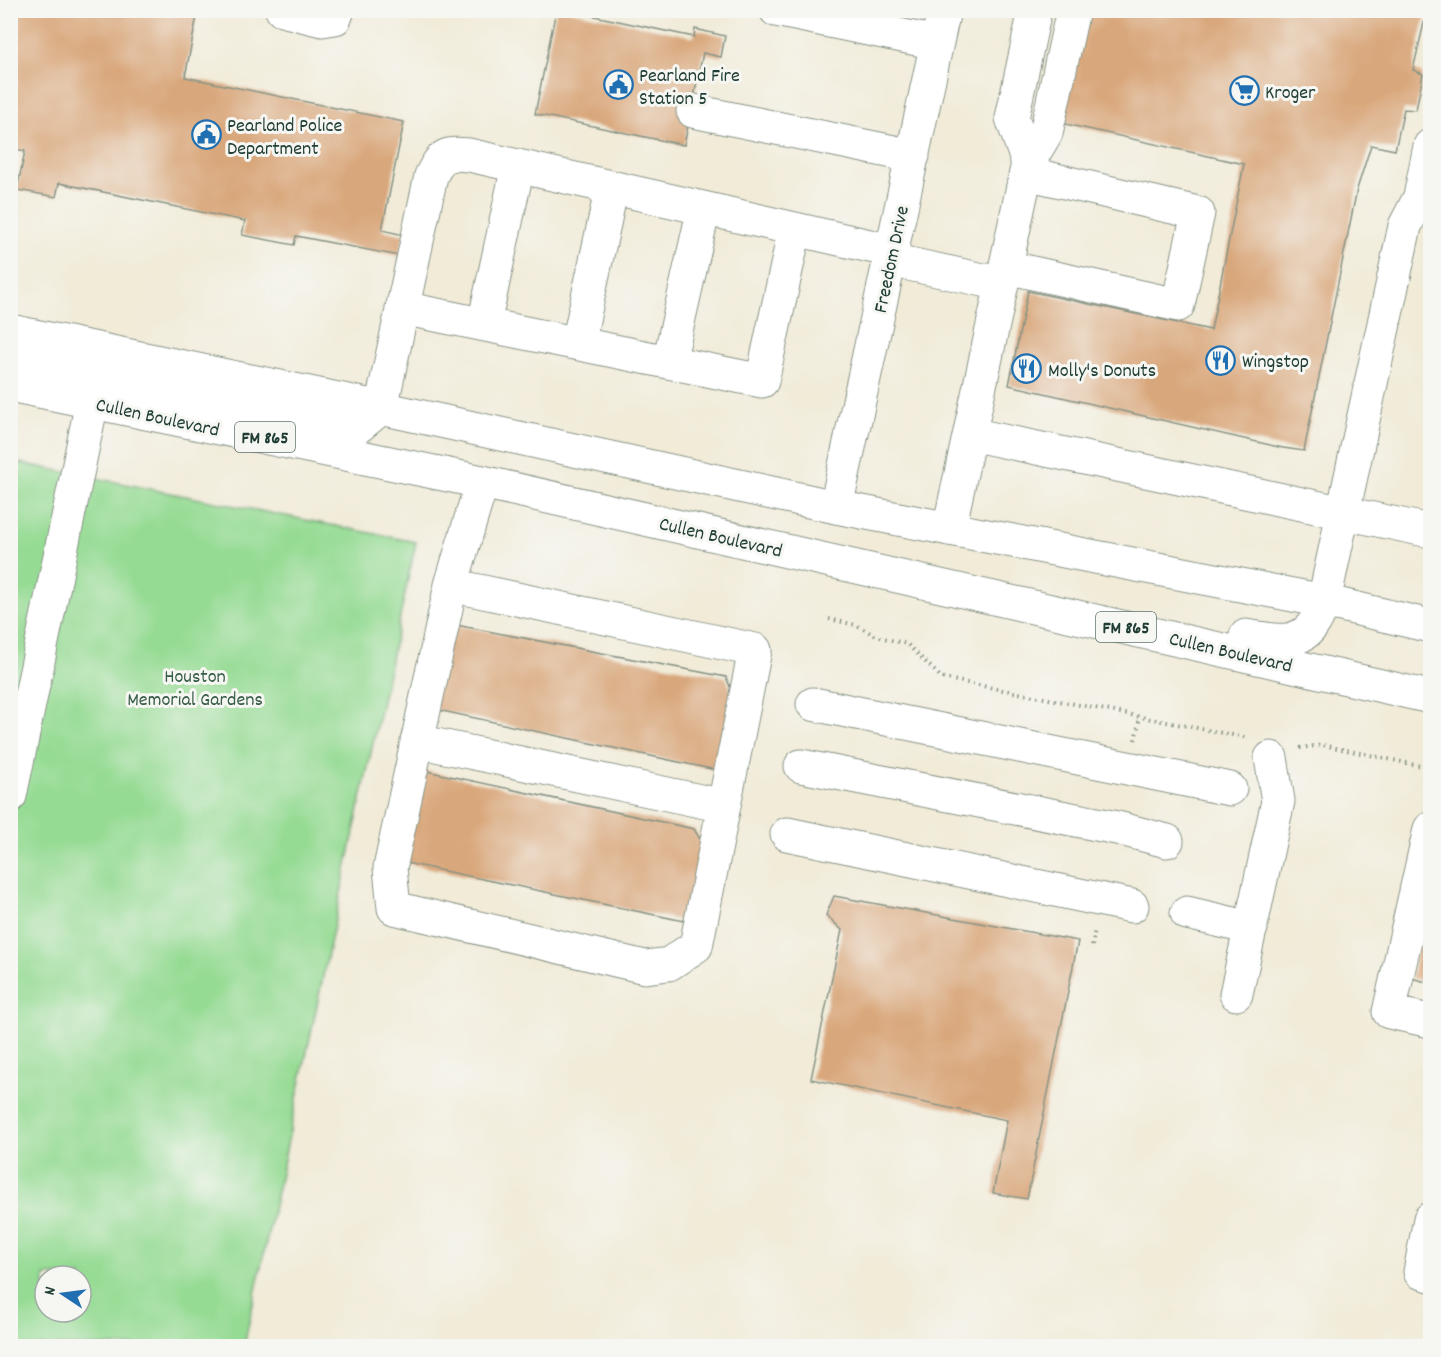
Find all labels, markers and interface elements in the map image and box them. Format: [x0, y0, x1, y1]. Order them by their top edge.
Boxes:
place label: Pearland Fire Station 5 [639, 63, 740, 114]
public building icon: Pearland Fire Station 5 [602, 69, 634, 101]
supermarket icon: Kroger [1228, 75, 1260, 107]
place label: Kroger [1265, 80, 1316, 108]
place label: Pearland Police Department [227, 113, 342, 164]
public building icon: Pearland Police Department [190, 119, 222, 151]
street label: Freedom Drive [868, 203, 918, 316]
restaurant icon: Wingstop [1205, 344, 1237, 376]
place label: Wingstop [1242, 349, 1309, 377]
restaurant icon: Molly's Donuts [1011, 353, 1043, 385]
place label: Molly's Donuts [1048, 358, 1156, 386]
street label: Cullen Boulevard [93, 392, 222, 446]
road number: FM 865 [235, 422, 295, 452]
street label: Cullen Boulevard [656, 511, 785, 567]
road number: FM 865 [1096, 612, 1156, 642]
street label: Cullen Boulevard [1166, 626, 1295, 682]
park label: Houston Memorial Gardens [127, 664, 263, 715]
north arrow [33, 1264, 93, 1324]
text: N [39, 1285, 63, 1298]

